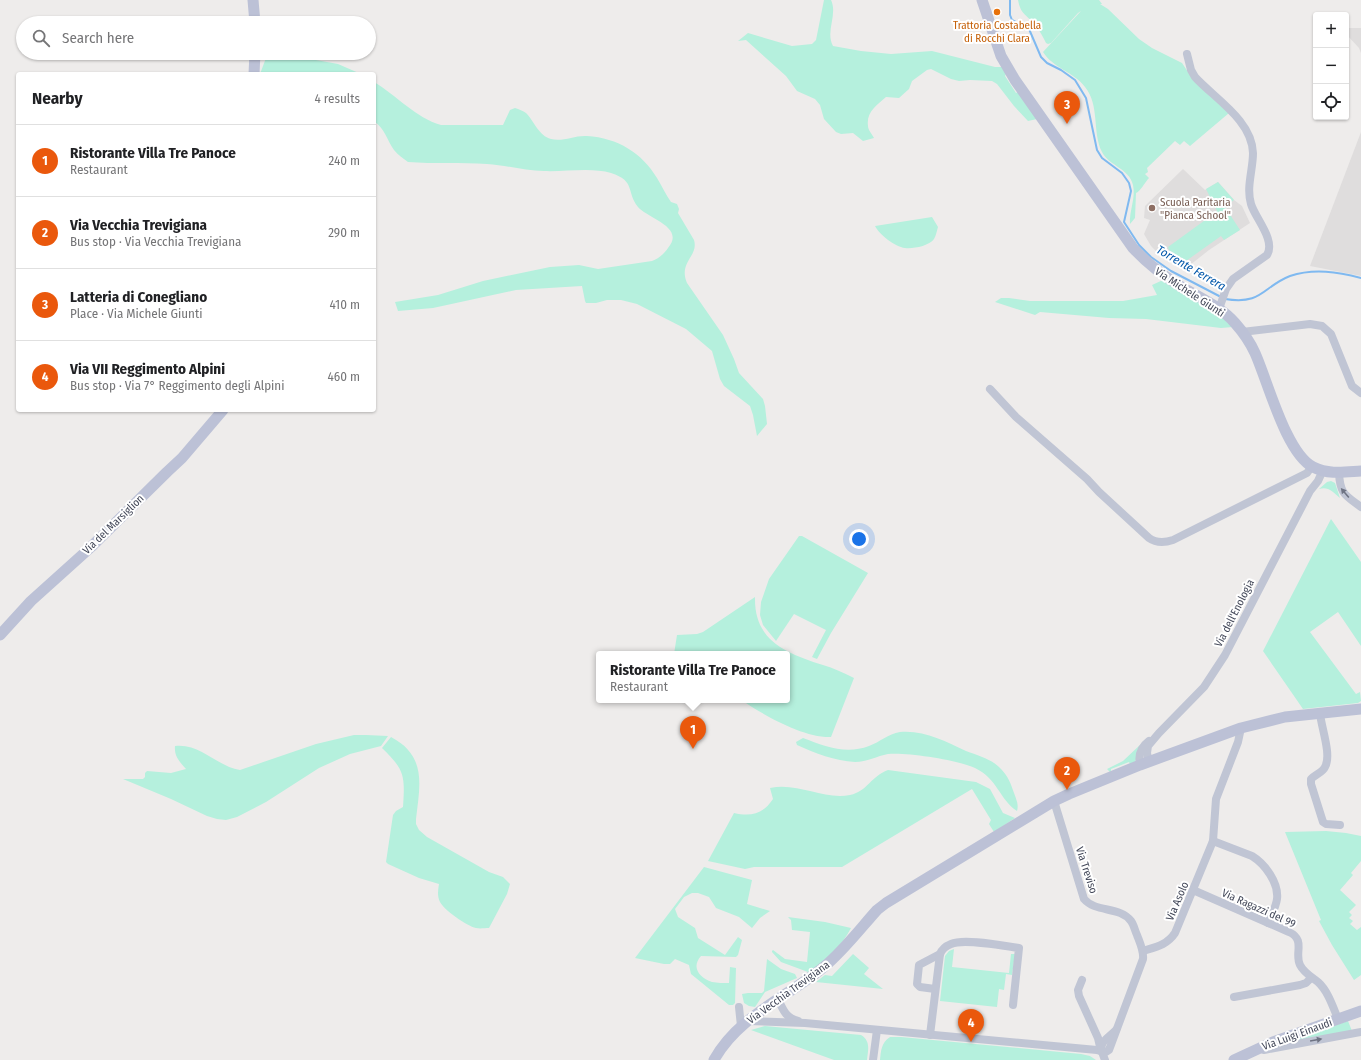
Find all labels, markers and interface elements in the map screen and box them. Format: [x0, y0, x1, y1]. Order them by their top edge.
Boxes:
marker: Trattoria Costabella di Rocchi Clara [992, 7, 1002, 17]
map controls [1313, 12, 1349, 120]
button: + [1313, 12, 1349, 48]
search box [16, 16, 376, 60]
place label: Trattoria Costabella di Rocchi Clara [953, 19, 1041, 45]
icon: search [30, 27, 52, 49]
text: Search here [62, 29, 134, 47]
button: − [1313, 48, 1349, 84]
button: locate [1313, 84, 1349, 120]
text: Nearby [32, 88, 83, 109]
text: 4 results [314, 91, 360, 106]
pin: 3 [1054, 91, 1080, 124]
text: Ristorante Villa Tre Panoce [70, 144, 236, 162]
text: 1 [42, 153, 48, 168]
text: 240 m [328, 153, 360, 168]
text: Restaurant [70, 162, 128, 177]
place label: Scuola Paritaria "Pianca School" [1160, 196, 1231, 222]
marker: Scuola Paritaria "Pianca School" [1147, 203, 1157, 213]
text: Via Vecchia Trevigiana [70, 216, 207, 234]
text: 2 [42, 225, 48, 240]
text: 290 m [328, 225, 360, 240]
text: Bus stop · Via Vecchia Trevigiana [70, 234, 241, 249]
water label: Torrente Ferrera [1154, 243, 1228, 293]
street label: Via Michele Giunti [1152, 265, 1227, 320]
text: Latteria di Conegliano [70, 288, 207, 306]
text: 3 [42, 297, 48, 312]
text: 410 m [330, 297, 360, 312]
text: Place · Via Michele Giunti [70, 306, 202, 321]
text: Via VII Reggimento Alpini [70, 360, 225, 378]
text: 4 [42, 369, 48, 384]
text: 460 m [327, 369, 360, 384]
text: Bus stop · Via 7° Reggimento degli Alpini [70, 378, 285, 393]
one-way arrow [1341, 487, 1349, 498]
street label: Via del Marsiglion [80, 492, 147, 557]
your location [849, 529, 869, 549]
street label: Via dell'Enologia [1212, 577, 1257, 649]
popup [596, 651, 790, 703]
text: Ristorante Villa Tre Panoce [610, 661, 776, 679]
text: Restaurant [610, 679, 668, 694]
pin: 1 [680, 716, 706, 749]
pin: 2 [1054, 757, 1080, 790]
street label: Via Treviso [1073, 845, 1100, 895]
street label: Via Asolo [1163, 879, 1192, 923]
street label: Via Ragazzi del 99 [1220, 886, 1298, 931]
street label: Via Vecchia Trevigiana [745, 958, 832, 1027]
pin: 4 [958, 1009, 984, 1042]
street label: Via Luigi Einaudi [1260, 1016, 1334, 1053]
one-way arrow [1309, 1037, 1322, 1043]

